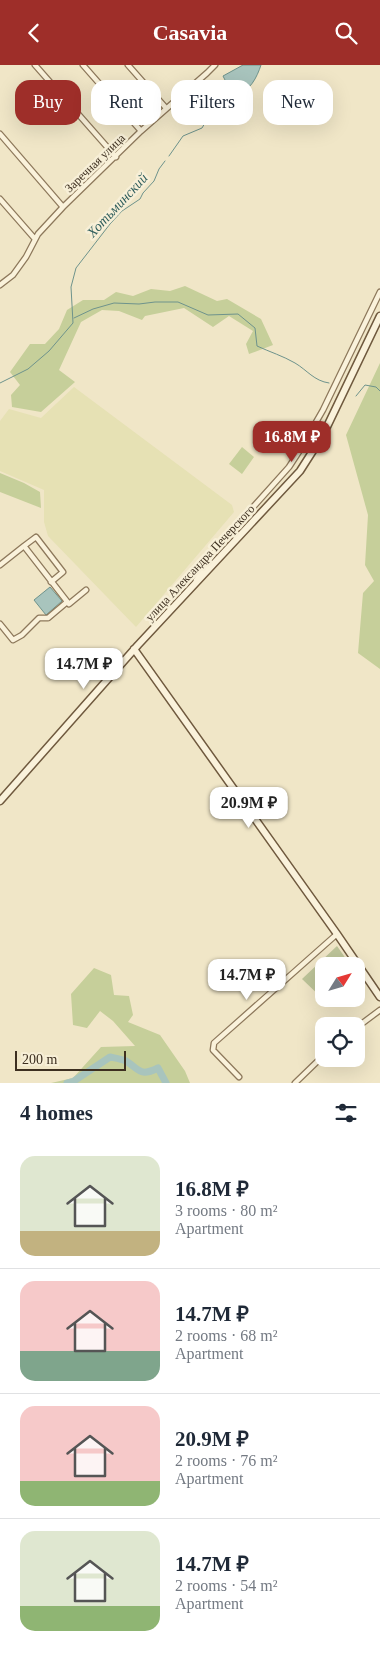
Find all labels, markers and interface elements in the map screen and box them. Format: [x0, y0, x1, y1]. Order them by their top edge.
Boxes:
icon: back [20, 19, 48, 47]
icon: search [332, 19, 360, 47]
text: Casavia [153, 20, 227, 45]
chip: Buy [15, 80, 81, 125]
chip: Rent [91, 80, 161, 125]
chip: Filters [171, 80, 253, 125]
chip: New [263, 80, 333, 125]
street label: Заречная улица [62, 130, 129, 195]
water label: Хотьминский [83, 170, 151, 241]
pin: 16.8M ₽ [246, 421, 338, 463]
text: 16.8M ₽ [264, 428, 320, 445]
street label: улица Александра Печерского [142, 502, 258, 624]
pin: 14.7M ₽ [38, 647, 130, 690]
text: 14.7M ₽ [56, 655, 112, 672]
pin: 20.9M ₽ [203, 787, 295, 829]
text: 20.9M ₽ [221, 794, 277, 811]
north arrow [315, 957, 365, 1007]
map controls [315, 957, 365, 1067]
pin: 14.7M ₽ [201, 959, 293, 1001]
text: 14.7M ₽ [219, 966, 275, 983]
button: locate [315, 1017, 365, 1067]
scale bar [15, 1048, 126, 1071]
text: 200 m [22, 1052, 57, 1067]
icon: filters [332, 1099, 360, 1127]
text: 4 homes [20, 1101, 93, 1125]
icon: home [60, 1176, 120, 1236]
text: 16.8M ₽ [175, 1177, 249, 1201]
text: 3 rooms · 80 m² [175, 1202, 278, 1219]
text: Apartment [175, 1220, 243, 1237]
icon: home [60, 1301, 120, 1361]
text: 14.7M ₽ [175, 1302, 249, 1326]
text: 2 rooms · 68 m² [175, 1327, 278, 1344]
text: Apartment [175, 1345, 243, 1362]
icon: home [60, 1426, 120, 1486]
text: 20.9M ₽ [175, 1427, 249, 1451]
text: 2 rooms · 76 m² [175, 1452, 278, 1469]
text: Apartment [175, 1470, 243, 1487]
icon: home [60, 1551, 120, 1611]
text: 14.7M ₽ [175, 1552, 249, 1576]
text: 2 rooms · 54 m² [175, 1577, 278, 1594]
text: Apartment [175, 1595, 243, 1612]

